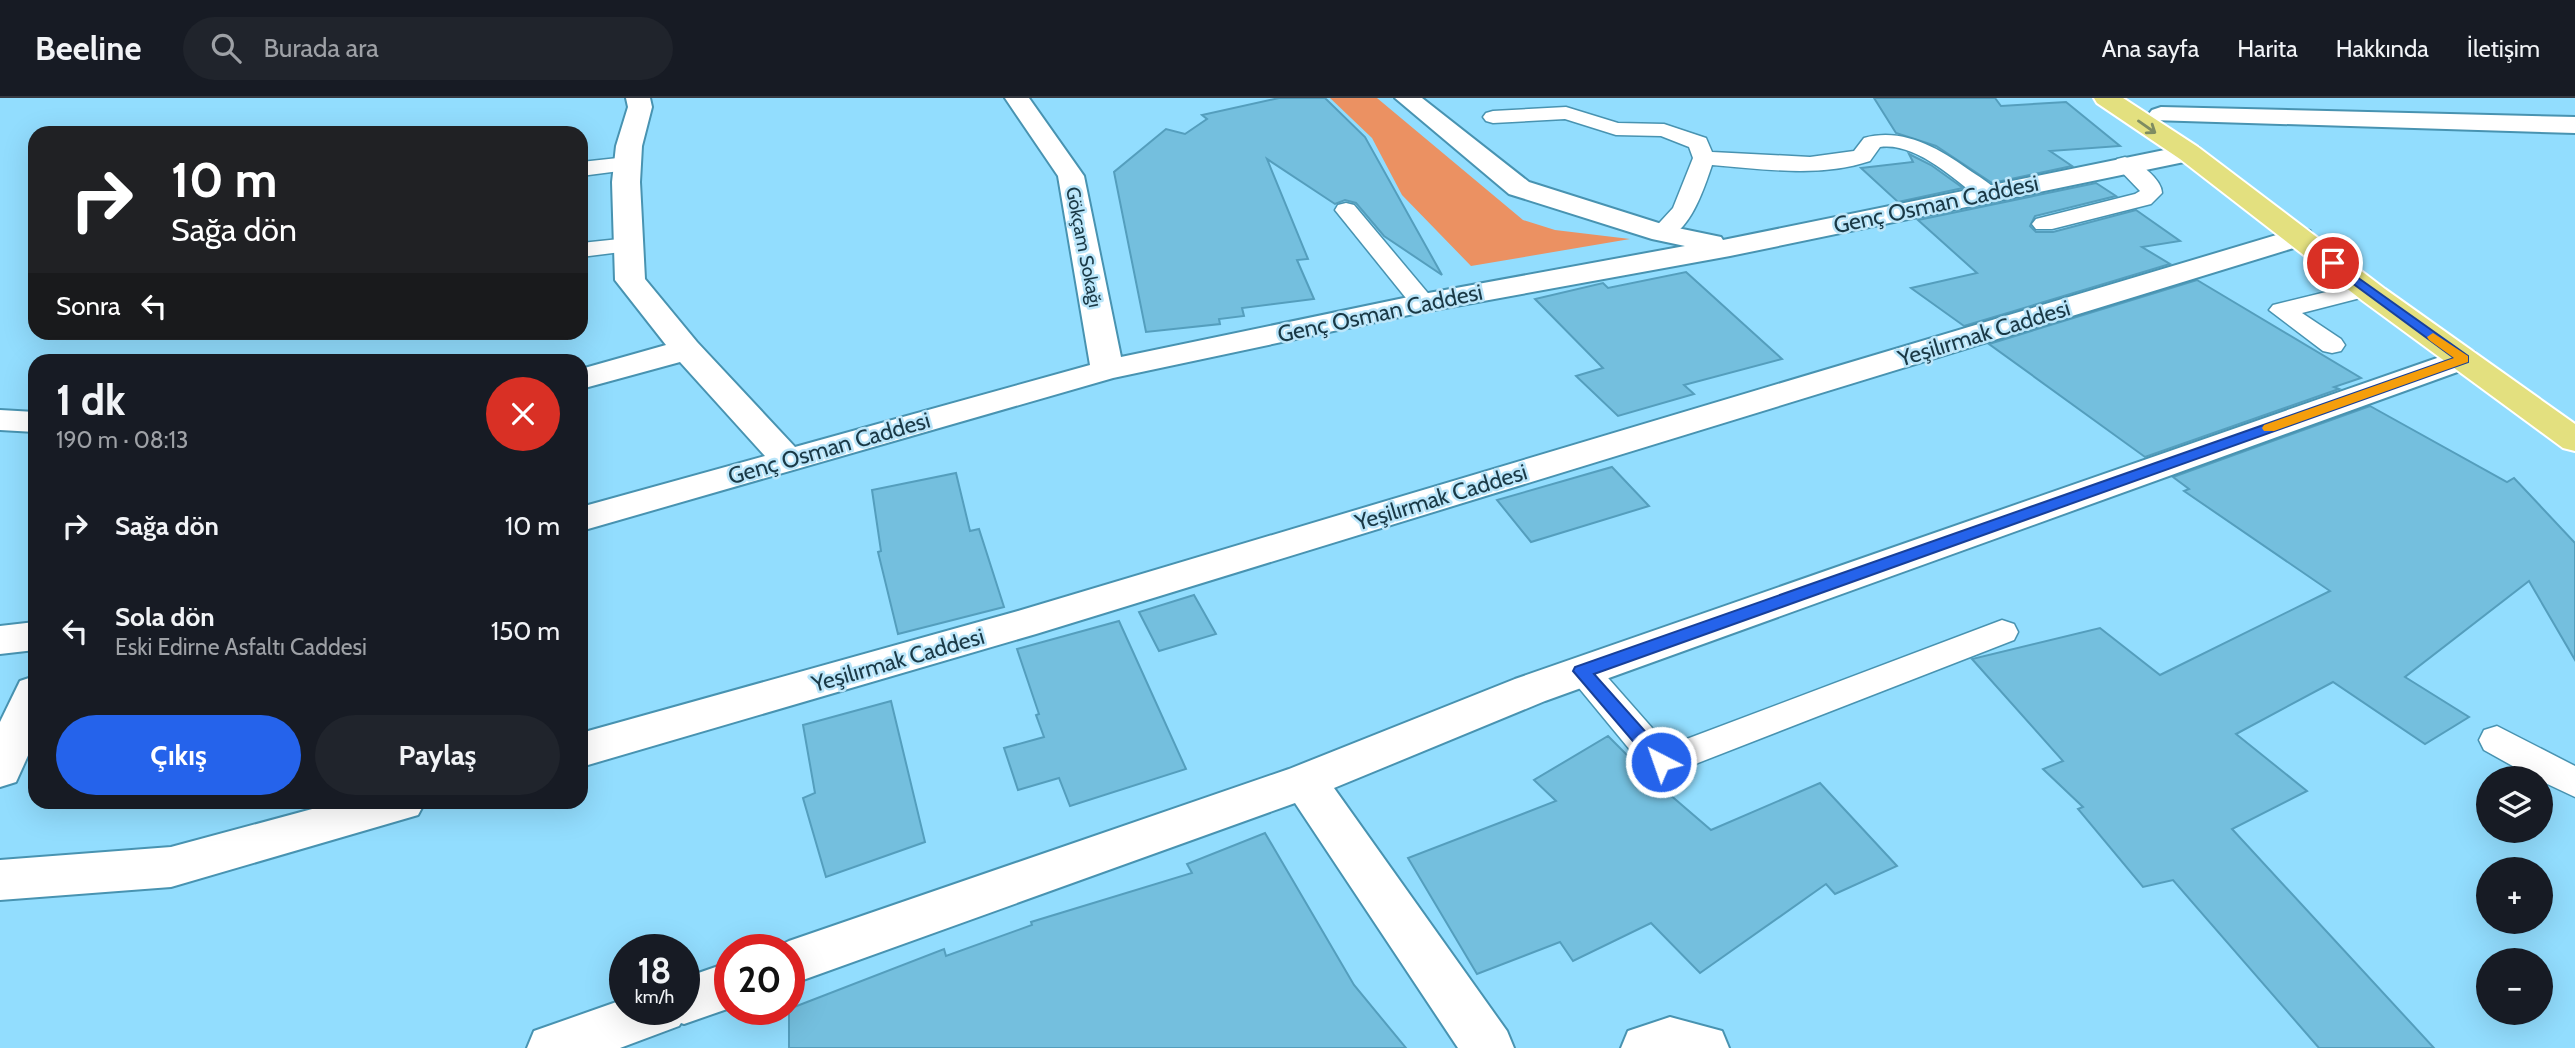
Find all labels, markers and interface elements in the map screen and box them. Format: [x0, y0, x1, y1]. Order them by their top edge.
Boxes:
search box [183, 17, 673, 80]
text: Beeline [35, 28, 141, 68]
icon: search [207, 29, 245, 67]
text: Burada ara [263, 32, 379, 64]
text: Ana sayfa [2102, 34, 2199, 63]
text: Harita [2237, 34, 2298, 63]
text: Hakkında [2336, 34, 2429, 63]
text: İletişim [2467, 34, 2540, 63]
one-way arrow [2137, 120, 2156, 134]
text: 10 m [171, 150, 277, 209]
icon: right [56, 154, 147, 245]
street label: Genç Osman Caddesi [1831, 169, 2041, 239]
street label: Gökçam Sokağı [1061, 185, 1107, 309]
text: Sağa dön [171, 210, 297, 249]
pin [2303, 233, 2363, 293]
icon: arrive [2314, 244, 2352, 282]
street label: Genç Osman Caddesi [1275, 278, 1485, 348]
icon: left [135, 287, 173, 325]
text: Sonra [56, 290, 121, 322]
street label: Yeşilırmak Caddesi [1894, 294, 2073, 373]
text: 1 dk [56, 374, 125, 426]
button: close [486, 377, 560, 451]
street label: Genç Osman Caddesi [725, 406, 933, 490]
text: 190 m · 08:13 [56, 426, 189, 454]
street label: Yeşilırmak Caddesi [1351, 458, 1530, 537]
icon: right [56, 507, 94, 545]
text: Sağa dön [115, 510, 219, 542]
text: 10 m [505, 510, 560, 542]
text: Sola dön [115, 601, 215, 633]
icon: left [56, 612, 94, 650]
text: 150 m [491, 615, 560, 647]
street label: Yeşilırmak Caddesi [807, 622, 988, 698]
text: Eski Edirne Asfaltı Caddesi [115, 633, 367, 661]
button: Çıkış [56, 715, 301, 795]
button: Paylaş [315, 715, 560, 795]
position arrow [1624, 725, 1698, 799]
map controls [2476, 766, 2553, 1025]
button: layers [2476, 766, 2553, 843]
button: + [2476, 857, 2553, 934]
speed limit sign: 20 [714, 934, 805, 1025]
button: − [2476, 948, 2553, 1025]
text: 18 [637, 949, 672, 992]
text: km/h [635, 986, 674, 1008]

